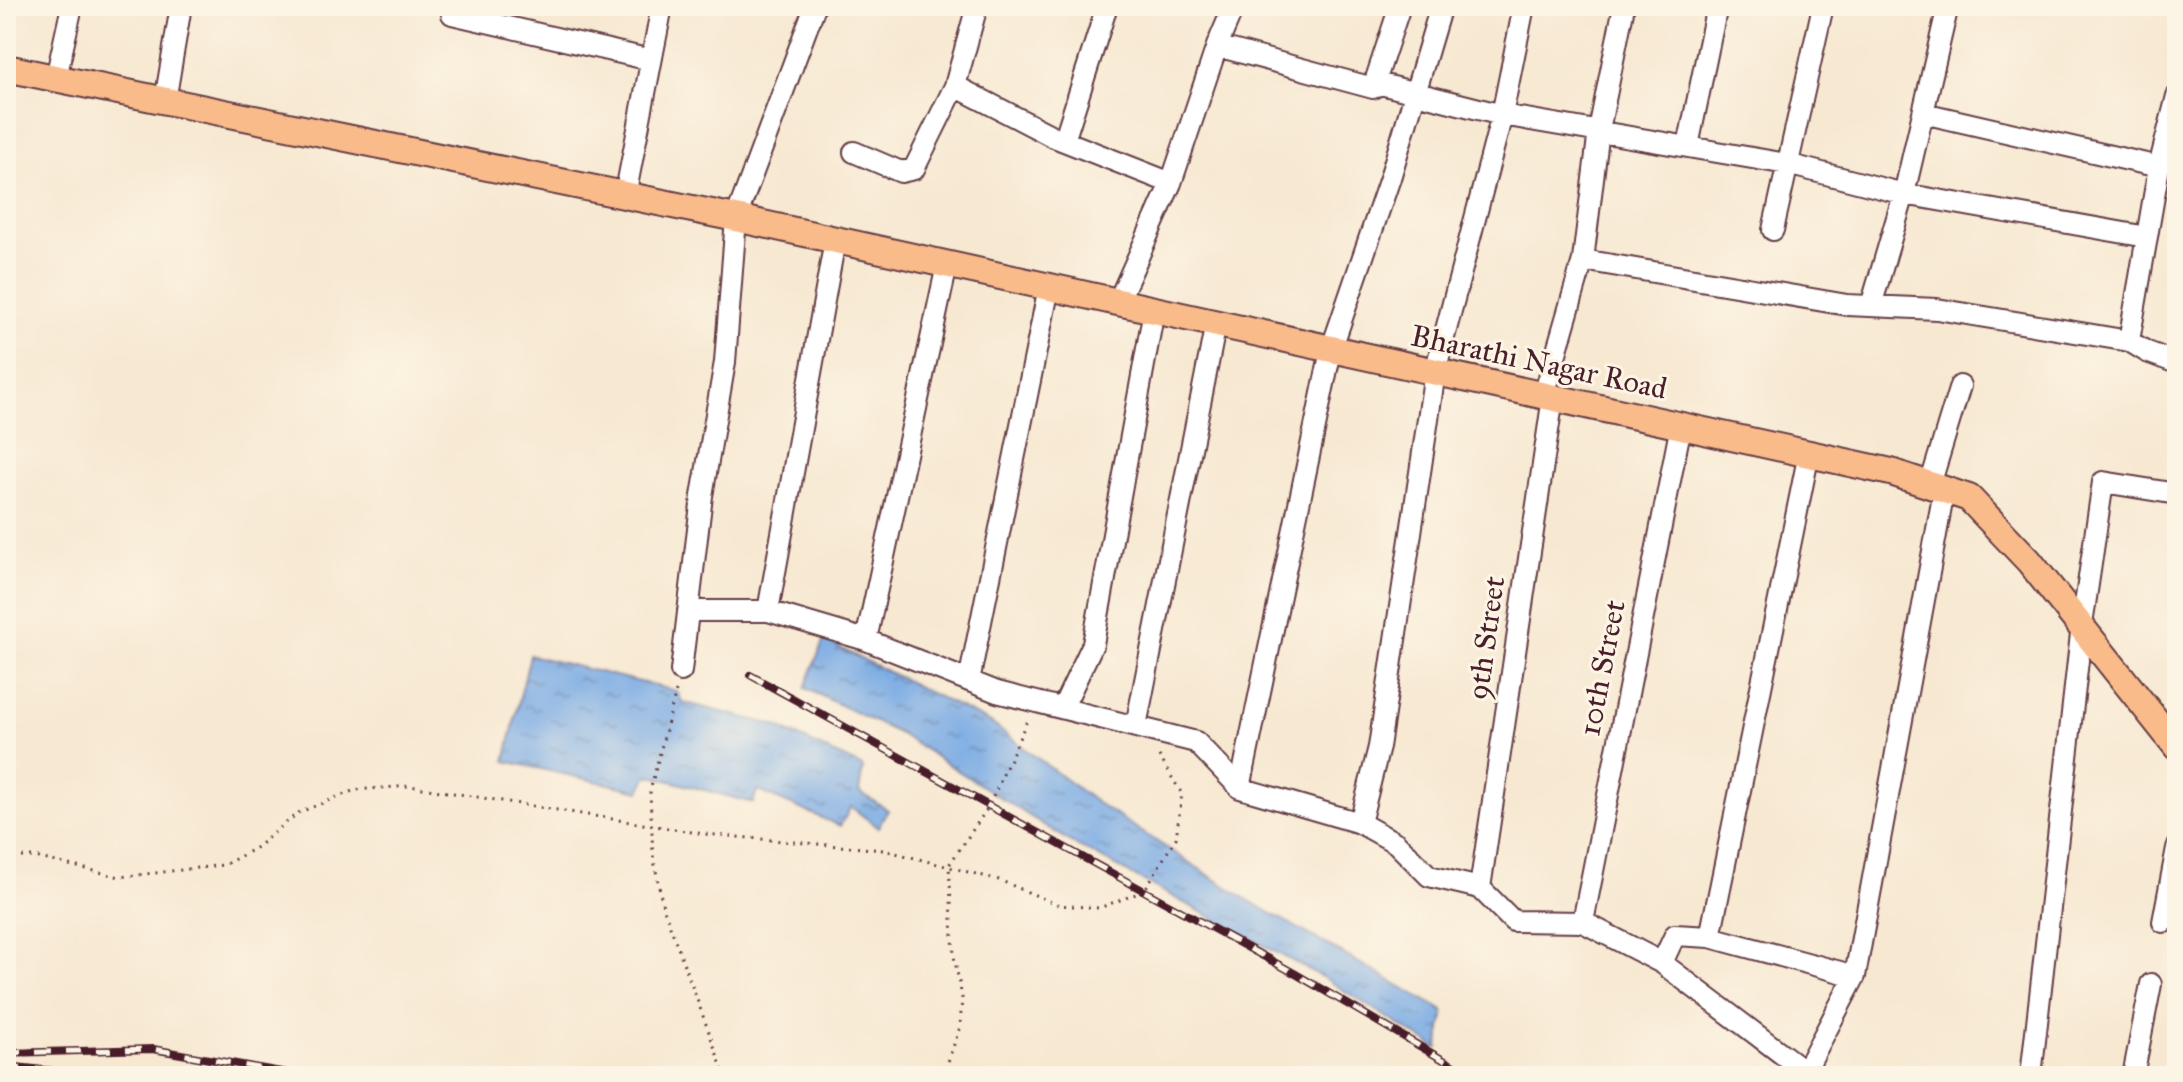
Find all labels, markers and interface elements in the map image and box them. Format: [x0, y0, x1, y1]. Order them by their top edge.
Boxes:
street label: Bharathi Nagar Road [1408, 317, 1670, 407]
street label: 9th Street [1460, 574, 1514, 702]
street label: 10th Street [1571, 597, 1633, 739]

